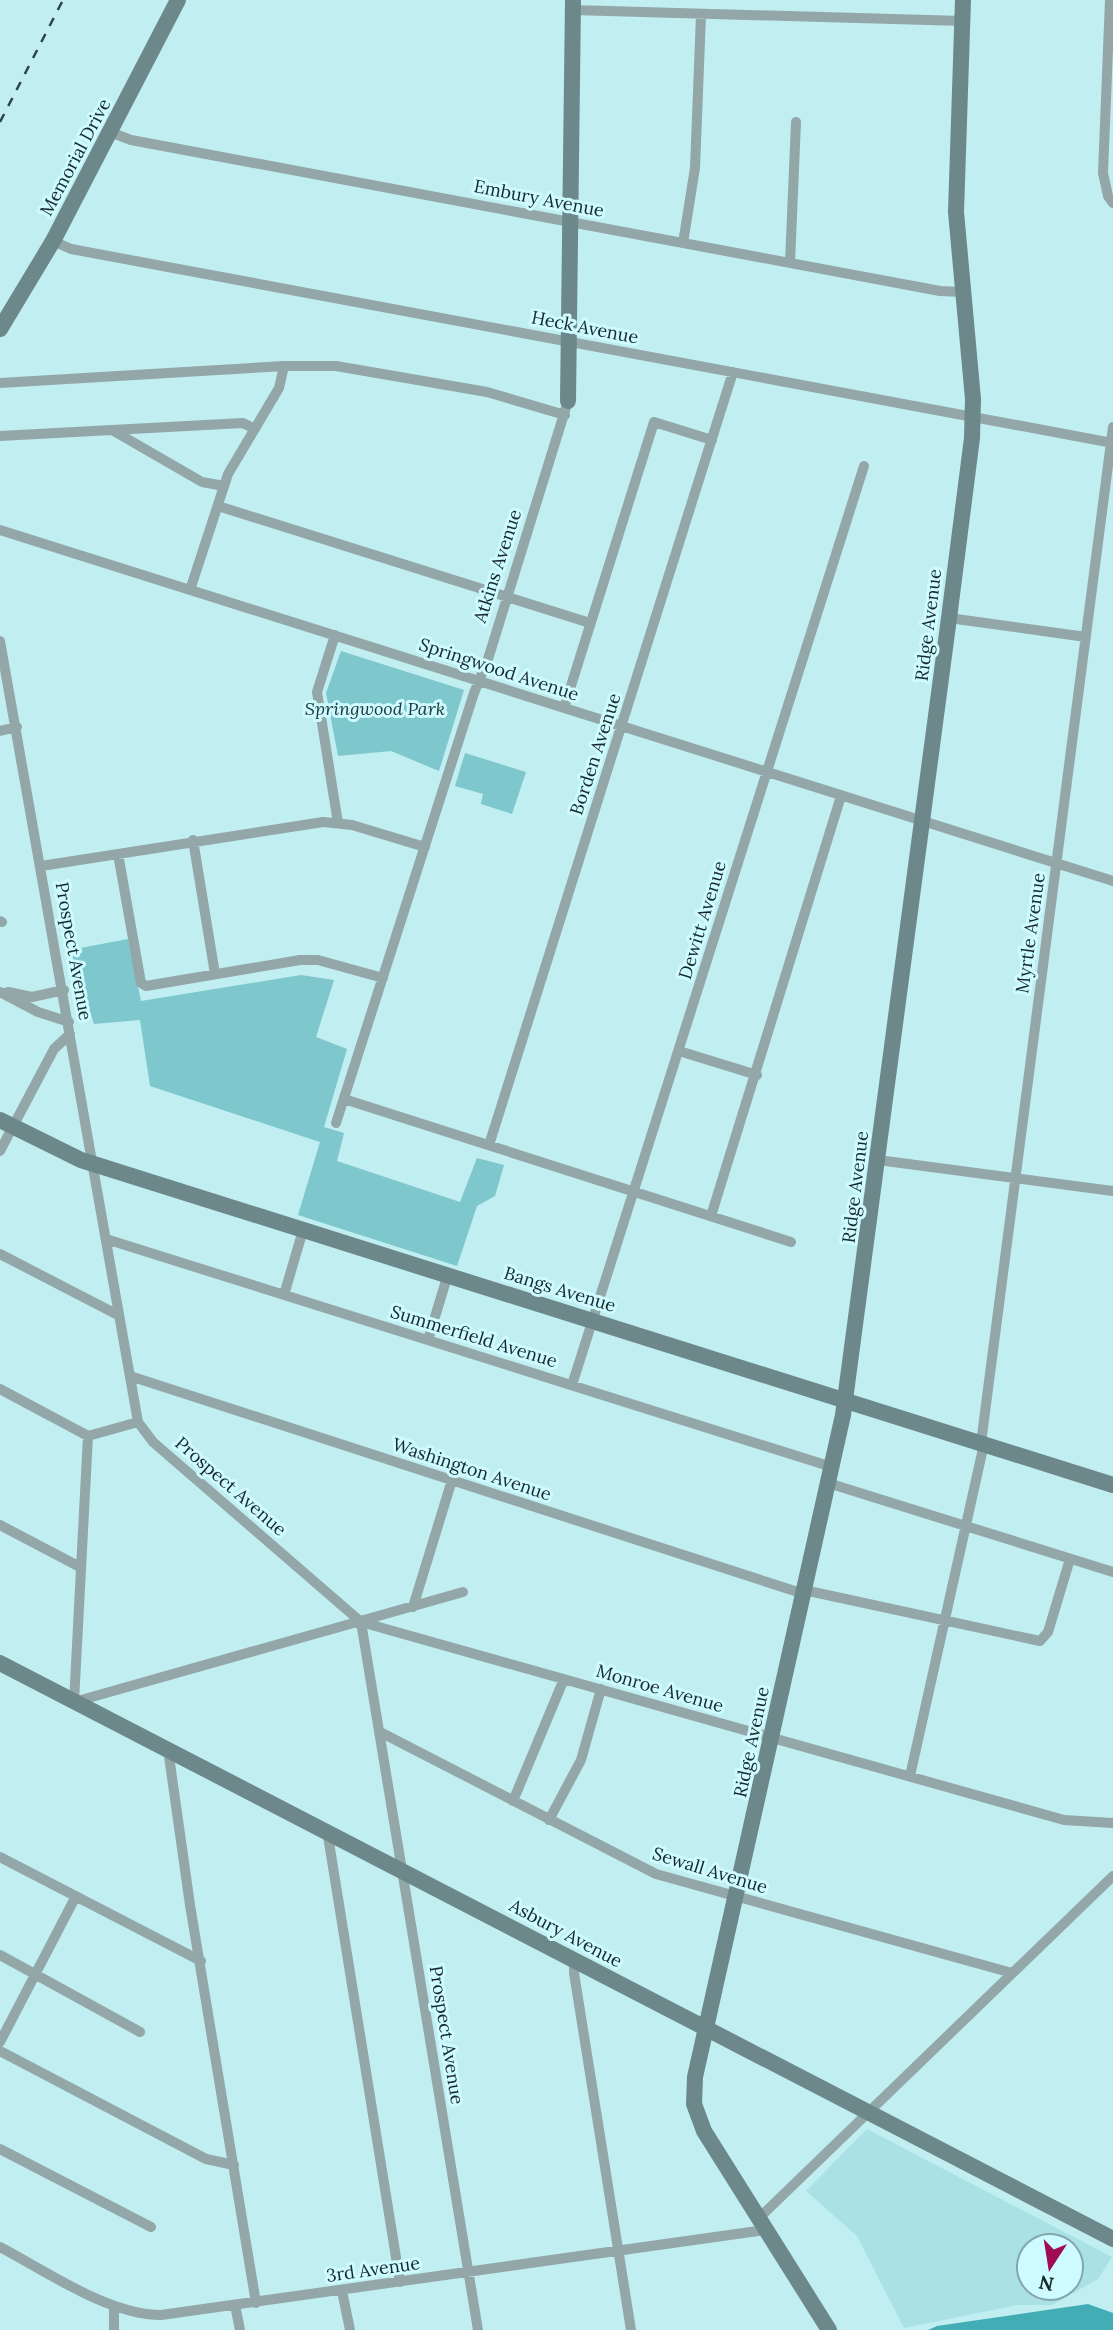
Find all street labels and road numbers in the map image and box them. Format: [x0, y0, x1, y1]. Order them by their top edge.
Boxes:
street label: Memorial Drive [34, 94, 116, 220]
street label: Embury Avenue [472, 174, 606, 222]
street label: Heck Avenue [530, 305, 641, 349]
street label: Atkins Avenue [468, 506, 526, 627]
street label: Ridge Avenue [910, 567, 946, 682]
street label: Springwood Avenue [416, 632, 582, 706]
street label: Borden Avenue [564, 690, 626, 818]
street label: Dewitt Avenue [673, 858, 731, 982]
street label: Myrtle Avenue [1010, 871, 1050, 995]
street label: Prospect Avenue [51, 880, 98, 1022]
street label: Ridge Avenue [837, 1129, 873, 1244]
street label: Bangs Avenue [501, 1261, 619, 1317]
street label: Summerfield Avenue [388, 1300, 560, 1372]
street label: Prospect Avenue [171, 1431, 292, 1541]
street label: Washington Avenue [390, 1432, 555, 1506]
street label: Monroe Avenue [594, 1659, 727, 1717]
street label: Ridge Avenue [728, 1684, 774, 1799]
street label: Sewall Avenue [650, 1842, 771, 1898]
street label: Asbury Avenue [505, 1893, 626, 1972]
street label: Prospect Avenue [425, 1964, 469, 2106]
street label: 3rd Avenue [325, 2251, 422, 2287]

